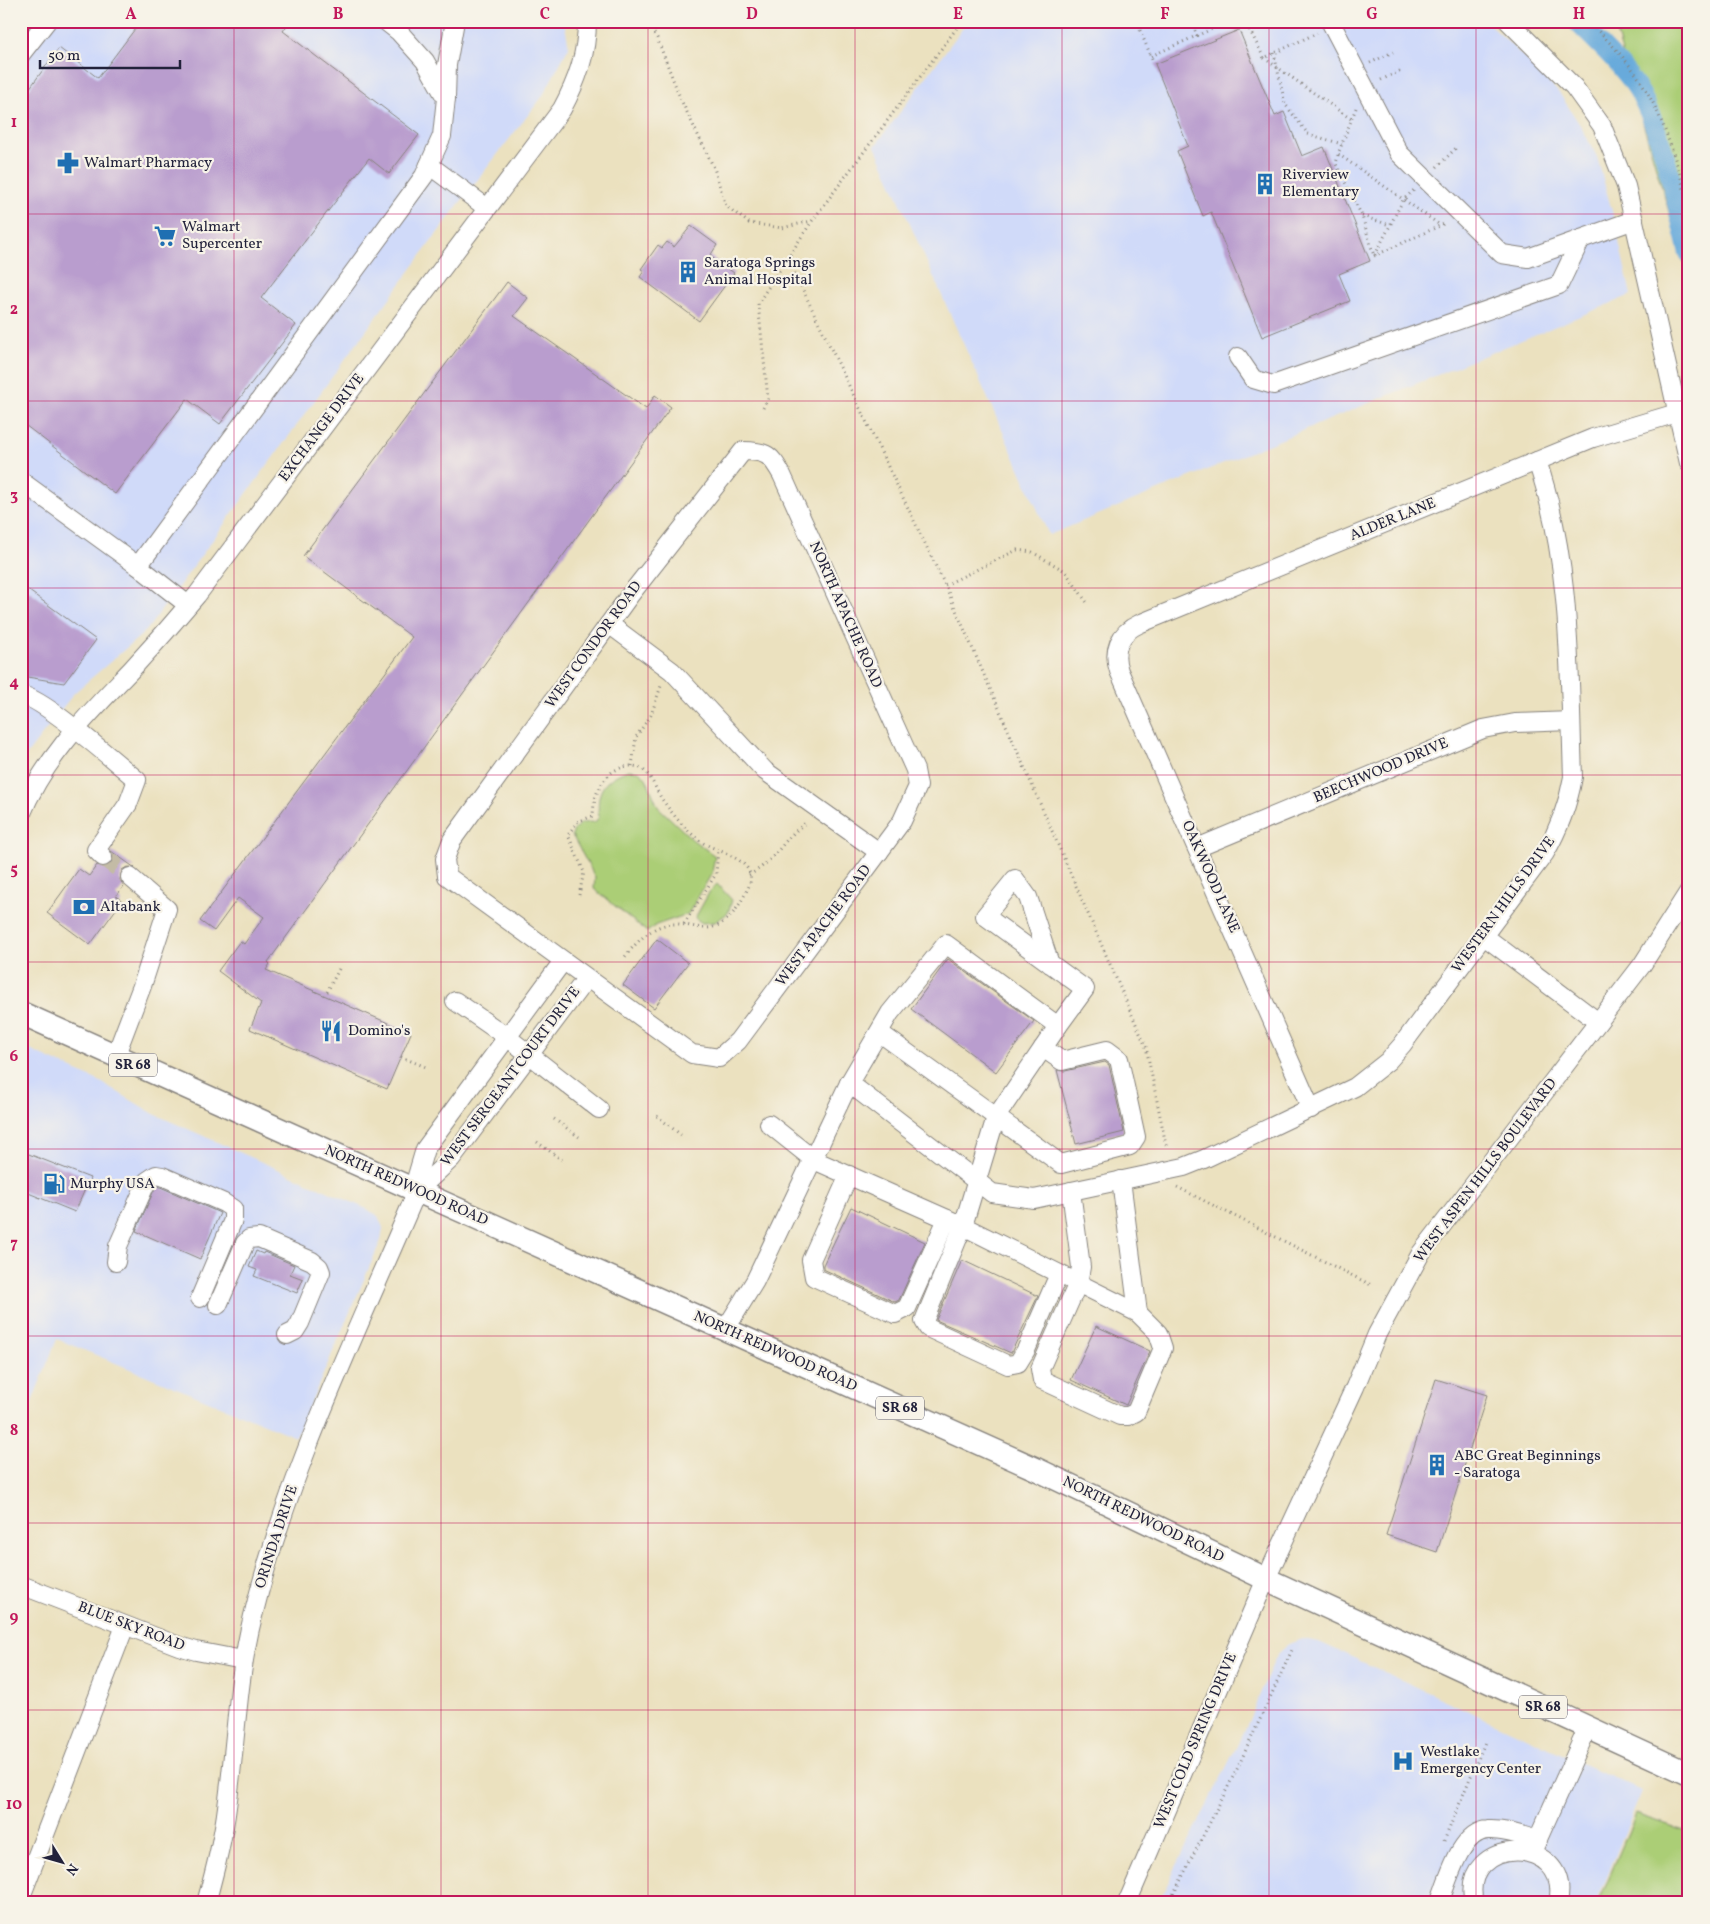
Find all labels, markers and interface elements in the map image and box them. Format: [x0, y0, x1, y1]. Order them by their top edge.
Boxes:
text: A [125, 4, 137, 26]
text: B [333, 4, 344, 26]
text: C [540, 4, 550, 26]
text: D [746, 4, 758, 26]
text: E [953, 4, 963, 26]
text: F [1160, 4, 1170, 26]
text: G [1366, 4, 1378, 26]
text: H [1573, 4, 1585, 26]
scale bar [40, 38, 180, 70]
text: 50 m [48, 46, 80, 67]
text: 1 [11, 112, 17, 134]
pharmacy icon: Walmart Pharmacy [55, 150, 81, 176]
place label: Walmart Pharmacy [84, 153, 212, 174]
place label: Riverview Elementary [1282, 165, 1359, 203]
building icon: Riverview Elementary [1252, 171, 1278, 197]
place label: Walmart Supercenter [182, 217, 262, 255]
supermarket icon: Walmart Supercenter [152, 223, 178, 249]
place label: Saratoga Springs Animal Hospital [704, 253, 815, 291]
building icon: Saratoga Springs Animal Hospital [675, 259, 701, 285]
text: 2 [10, 299, 18, 321]
street label: EXCHANGE DRIVE [274, 370, 370, 486]
text: 3 [10, 485, 18, 507]
street label: ALDER LANE [1347, 493, 1439, 547]
street label: NORTH APACHE ROAD [803, 538, 887, 692]
street label: WEST CONDOR ROAD [541, 577, 647, 713]
text: 4 [9, 672, 19, 694]
street label: BEECHWOOD DRIVE [1310, 733, 1452, 809]
street label: OAKWOOD LANE [1176, 817, 1244, 937]
street label: WESTERN HILLS DRIVE [1447, 832, 1561, 978]
text: 5 [10, 859, 18, 881]
street label: WEST APACHE ROAD [771, 861, 877, 991]
bank icon: Altabank [71, 894, 97, 920]
place label: Altabank [100, 897, 161, 918]
street label: WEST SERGEANT COURT DRIVE [436, 983, 586, 1171]
restaurant icon: Domino's [318, 1018, 344, 1044]
place label: Domino's [348, 1021, 410, 1042]
text: 6 [10, 1046, 19, 1068]
road number: SR 68 [109, 1054, 157, 1076]
street label: WEST ASPEN HILLS BOULEVARD [1410, 1074, 1562, 1268]
street label: NORTH REDWOOD ROAD [321, 1140, 491, 1232]
fuel station icon: Murphy USA [41, 1171, 67, 1197]
place label: Murphy USA [70, 1174, 155, 1195]
text: 7 [10, 1233, 18, 1255]
street label: NORTH REDWOOD ROAD [690, 1306, 860, 1398]
road number: SR 68 [876, 1396, 924, 1420]
text: 8 [10, 1420, 18, 1442]
place label: ABC Great Beginnings - Saratoga [1454, 1446, 1601, 1484]
building icon: ABC Great Beginnings - Saratoga [1424, 1452, 1450, 1478]
street label: NORTH REDWOOD ROAD [1059, 1472, 1227, 1568]
street label: ORINDA DRIVE [250, 1483, 304, 1591]
street label: BLUE SKY ROAD [75, 1597, 187, 1657]
text: 9 [10, 1607, 19, 1629]
street label: WEST COLD SPRING DRIVE [1149, 1650, 1243, 1832]
road number: SR 68 [1519, 1695, 1567, 1718]
place label: Westlake Emergency Center [1420, 1742, 1541, 1780]
hospital icon: Westlake Emergency Center [1390, 1748, 1416, 1774]
text: 10 [6, 1794, 22, 1816]
north arrow [38, 1836, 88, 1886]
text: N [61, 1859, 82, 1879]

